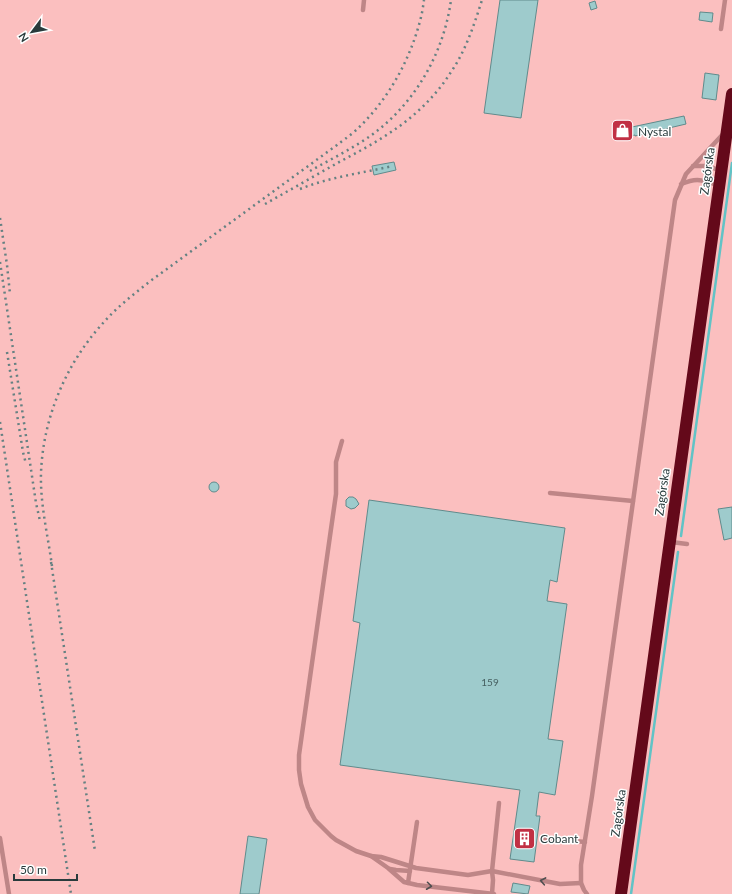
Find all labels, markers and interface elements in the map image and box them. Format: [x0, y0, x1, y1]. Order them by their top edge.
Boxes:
north arrow [12, 12, 52, 52]
text: N [15, 31, 31, 45]
shop icon: Nystal [609, 118, 635, 144]
place label: Nystal [638, 124, 671, 139]
street label: Zagórska [696, 146, 718, 196]
street label: Zagórska [651, 467, 673, 517]
house number: 159 [481, 676, 499, 688]
street label: Zagórska [607, 788, 629, 838]
building icon: Cobant [512, 825, 538, 851]
place label: Cobant [540, 831, 579, 846]
scale bar [14, 856, 77, 882]
text: 50 m [20, 862, 47, 877]
one-way arrow [540, 877, 546, 885]
one-way arrow [426, 881, 432, 890]

